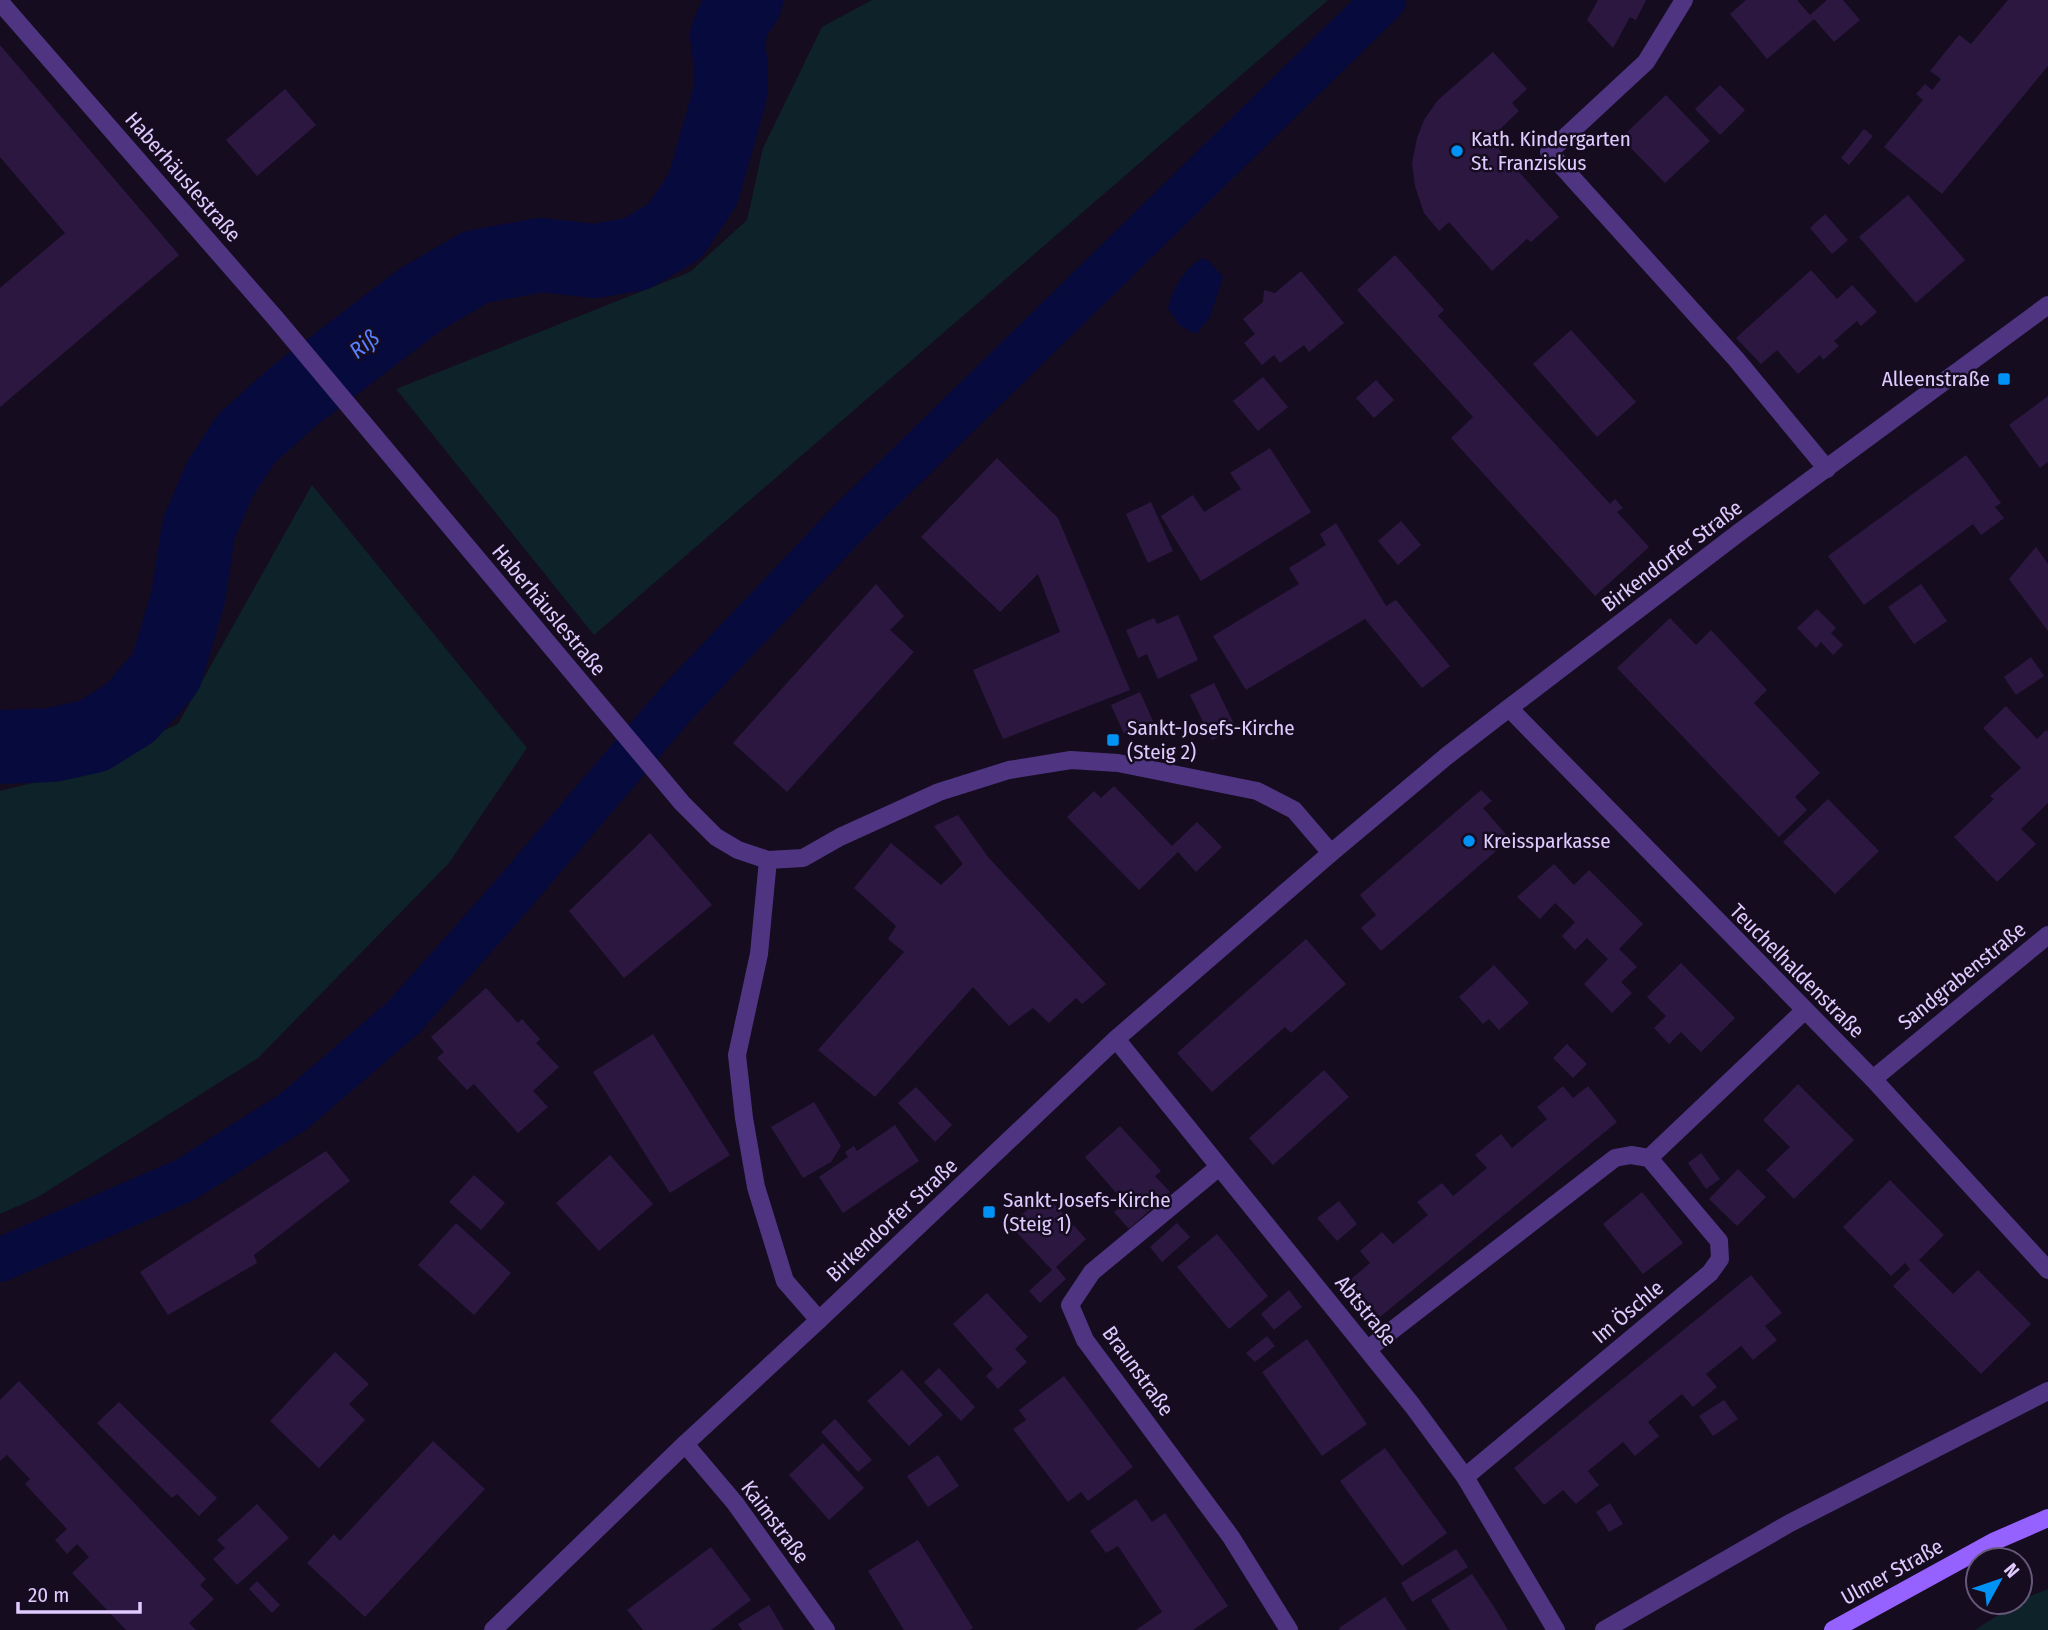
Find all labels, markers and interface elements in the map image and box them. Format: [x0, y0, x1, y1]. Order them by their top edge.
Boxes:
street label: Haberhäuslestraße [120, 107, 246, 247]
place label: Kath. Kindergarten St. Franziskus [1471, 126, 1631, 176]
marker: Kath. Kindergarten St. Franziskus [1449, 143, 1465, 159]
water label: Riß [343, 324, 385, 364]
place label: Alleenstraße [1882, 366, 1990, 392]
marker: Alleenstraße [1996, 371, 2012, 387]
street label: Birkendorfer Straße [1596, 495, 1748, 617]
street label: Haberhäuslestraße [487, 539, 611, 681]
place label: Sankt-Josefs-Kirche (Steig 2) [1127, 715, 1295, 765]
marker: Sankt-Josefs-Kirche (Steig 2) [1105, 732, 1121, 748]
place label: Kreissparkasse [1483, 828, 1611, 854]
marker: Kreissparkasse [1461, 833, 1477, 849]
street label: Teuchelhaldenstraße [1724, 898, 1870, 1044]
street label: Sandgrabenstraße [1893, 917, 2031, 1035]
street label: Birkendorfer Straße [821, 1153, 963, 1287]
place label: Sankt-Josefs-Kirche (Steig 1) [1003, 1187, 1171, 1237]
marker: Sankt-Josefs-Kirche (Steig 1) [981, 1204, 997, 1220]
street label: Abtstraße [1330, 1270, 1402, 1352]
street label: Im Öschle [1587, 1275, 1669, 1349]
street label: Braunstraße [1097, 1321, 1179, 1421]
street label: Kaimstraße [735, 1475, 815, 1569]
street label: Ulmer Straße [1836, 1533, 1948, 1611]
north arrow [1964, 1546, 2034, 1616]
text: N [1999, 1559, 2024, 1582]
scale bar [18, 1570, 140, 1614]
text: 20 m [28, 1582, 69, 1608]

